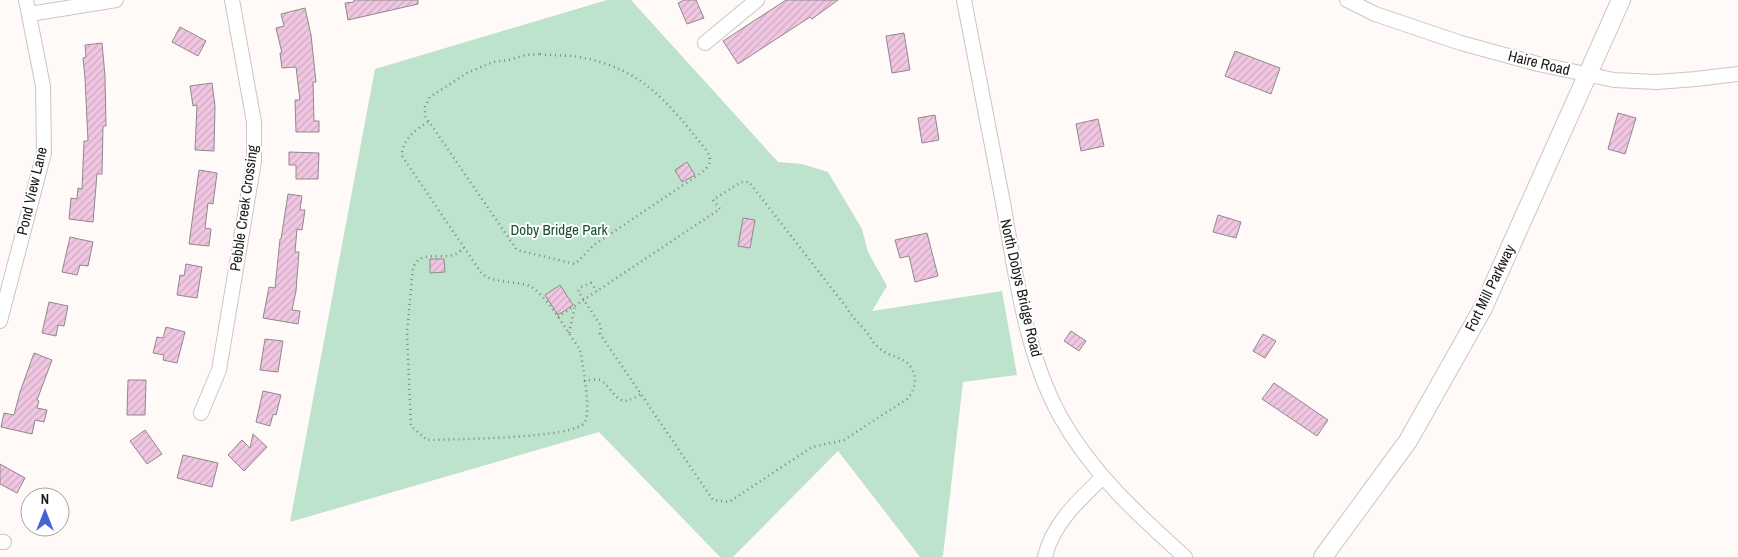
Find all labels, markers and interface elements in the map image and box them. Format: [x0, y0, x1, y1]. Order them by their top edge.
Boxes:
street label: Haire Road [1506, 45, 1572, 80]
street label: Pebble Creek Crossing [224, 143, 263, 272]
street label: Pond View Lane [11, 144, 52, 237]
street label: North Dobys Bridge Road [995, 217, 1048, 359]
park label: Doby Bridge Park [510, 219, 608, 240]
street label: Fort Mill Parkway [1459, 240, 1520, 335]
north arrow [20, 487, 70, 537]
text: N [41, 490, 49, 508]

